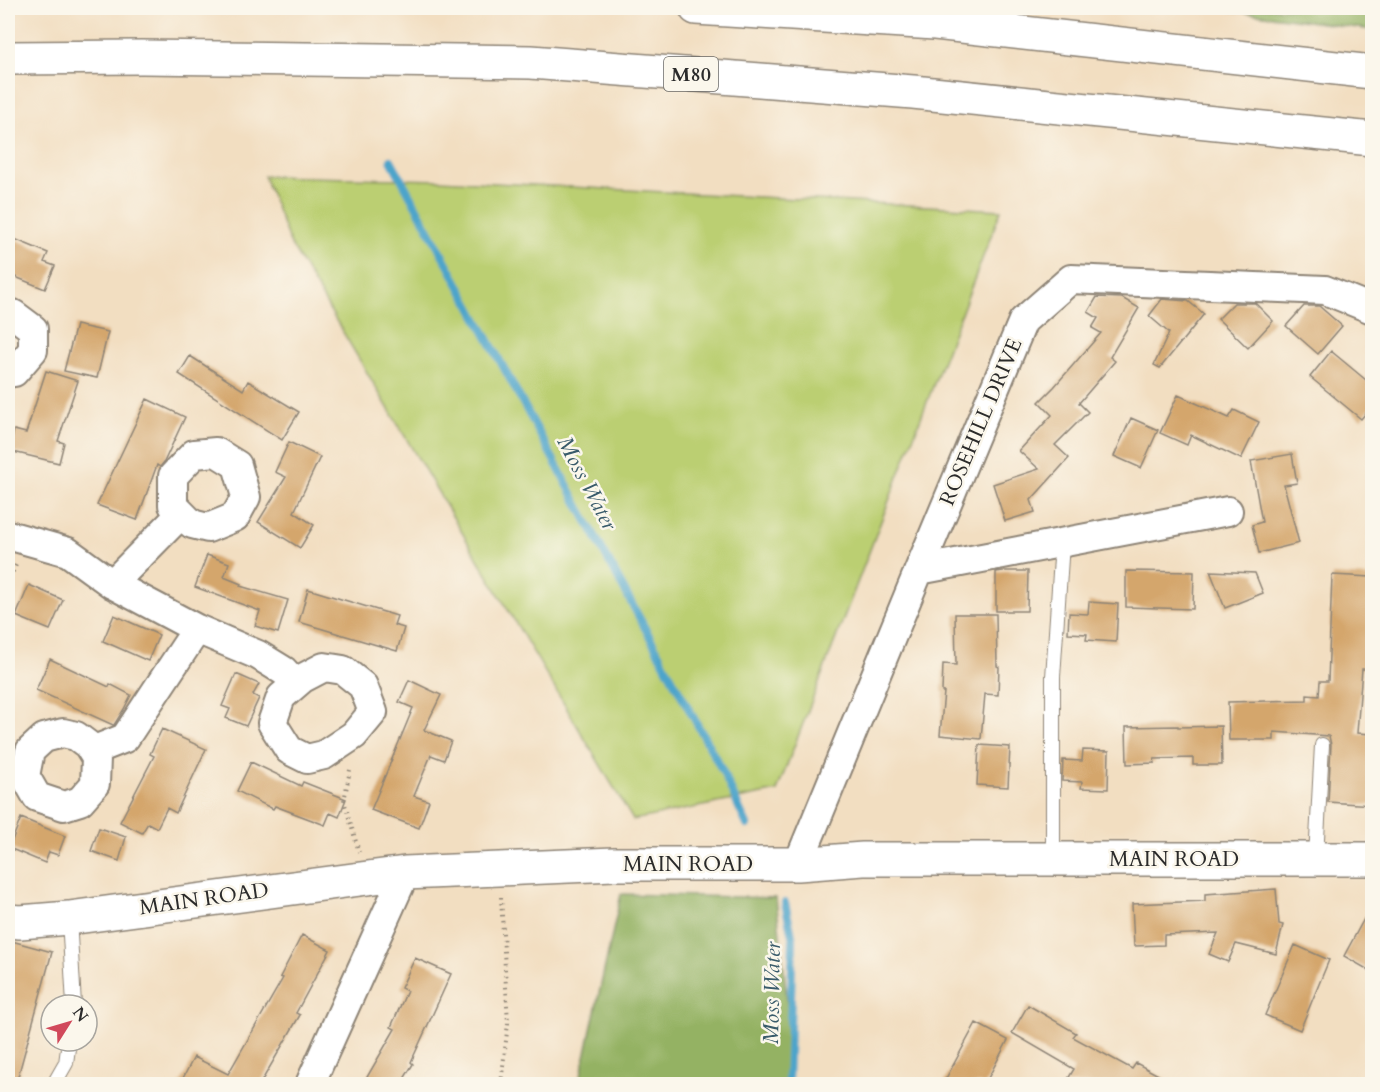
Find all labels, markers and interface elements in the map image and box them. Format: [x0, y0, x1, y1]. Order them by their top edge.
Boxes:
road number: M80 [664, 57, 718, 91]
street label: ROSEHILL DRIVE [933, 334, 1029, 510]
water label: Moss Water [550, 431, 625, 536]
street label: MAIN ROAD [1109, 845, 1239, 874]
street label: MAIN ROAD [623, 850, 753, 879]
street label: MAIN ROAD [138, 876, 270, 922]
water label: Moss Water [756, 941, 788, 1045]
north arrow [39, 993, 99, 1053]
text: N [67, 1002, 93, 1027]

